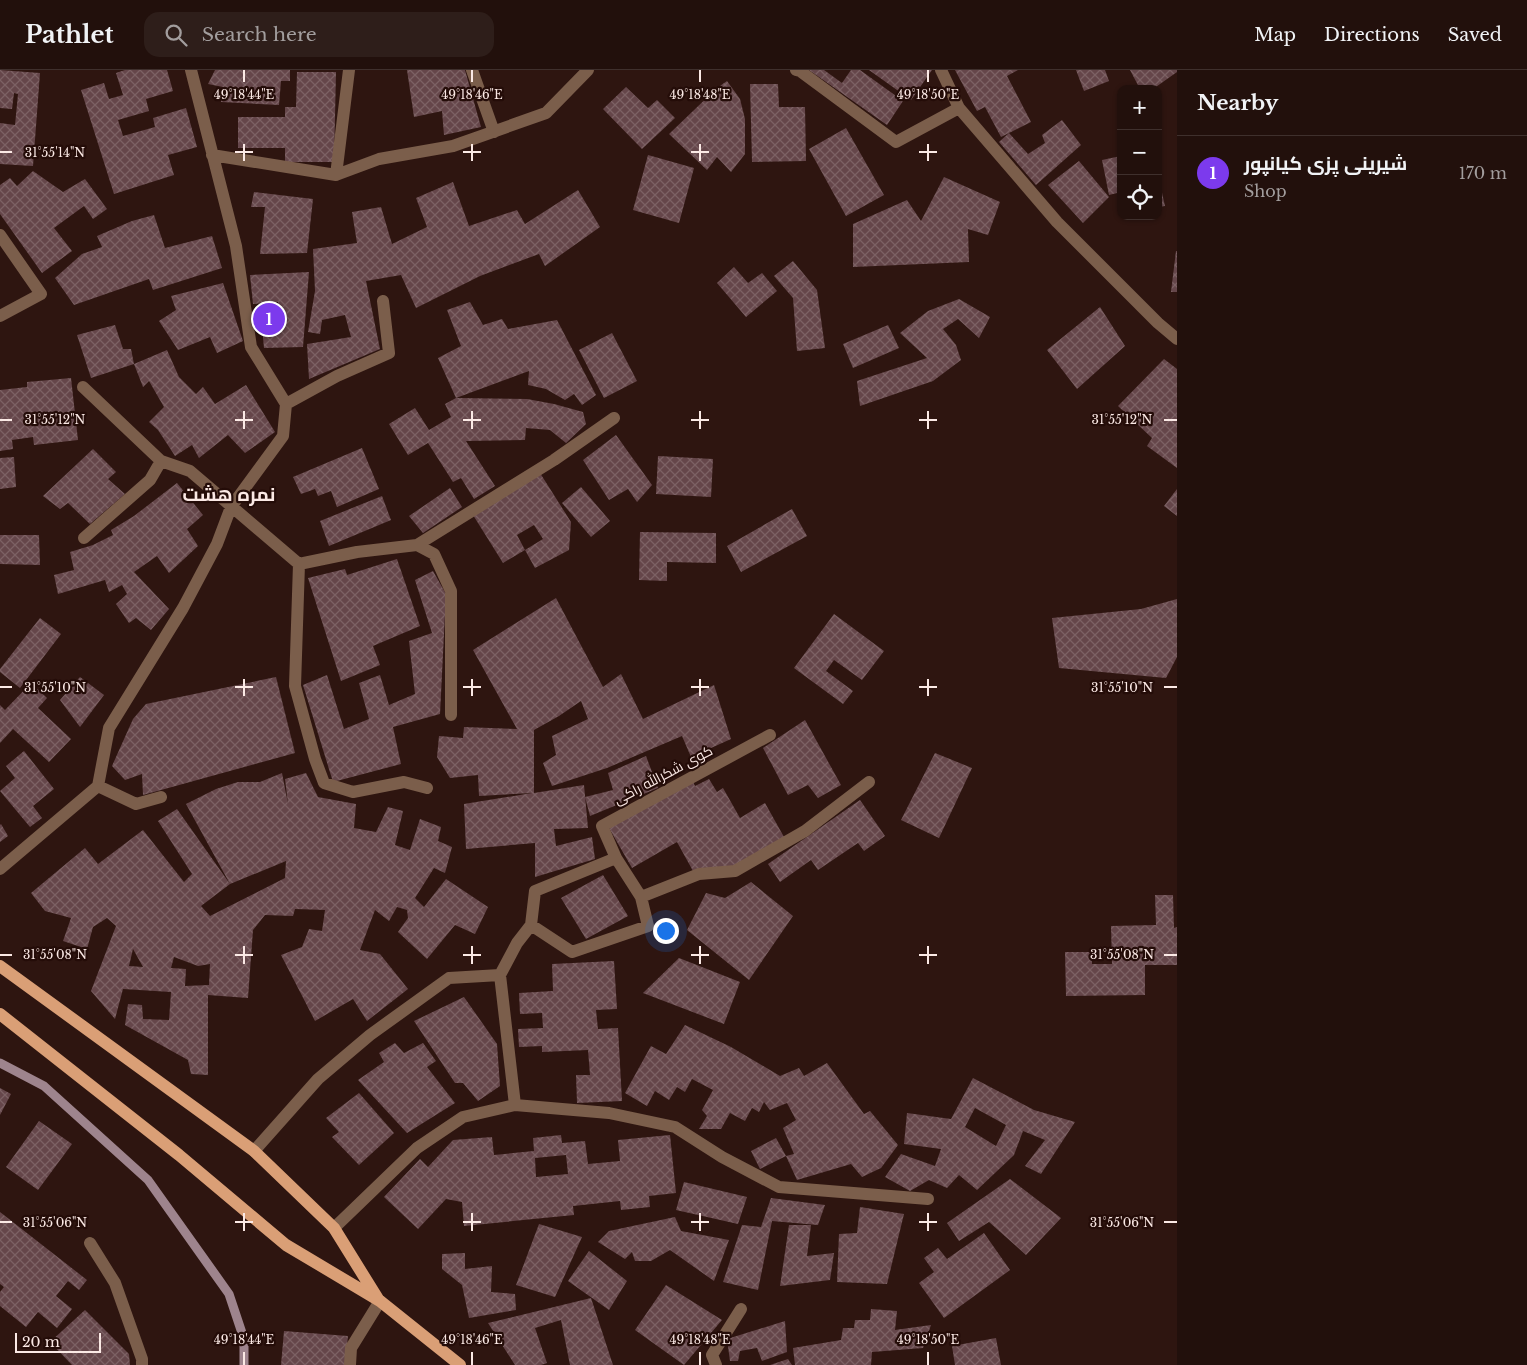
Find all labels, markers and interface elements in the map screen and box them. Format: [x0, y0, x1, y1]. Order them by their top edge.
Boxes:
search box [144, 12, 494, 57]
text: Pathlet [25, 20, 114, 49]
icon: search [162, 21, 190, 49]
text: Search here [202, 23, 317, 46]
text: Map [1254, 24, 1296, 46]
text: Directions [1324, 24, 1420, 46]
text: Saved [1448, 24, 1502, 46]
map controls [1117, 85, 1162, 220]
button: + [1117, 85, 1162, 130]
text: 49°18'44"E [214, 87, 275, 102]
text: 49°18'46"E [441, 87, 503, 102]
text: 49°18'48"E [669, 87, 731, 102]
text: 49°18'50"E [897, 87, 959, 102]
text: Nearby [1197, 90, 1278, 116]
button: − [1117, 130, 1162, 175]
text: 31°55'14"N [25, 145, 85, 160]
text: شیرینی پزی کیانپور [1244, 152, 1407, 175]
text: 1 [1210, 163, 1216, 183]
text: 170 m [1459, 163, 1507, 183]
button: locate [1117, 175, 1162, 220]
text: Shop [1244, 181, 1287, 201]
pin: 1 [253, 300, 285, 338]
text: 31°55'12"N [25, 412, 86, 427]
text: 31°55'12"N [1092, 412, 1153, 427]
district label: نمره هشت [183, 483, 276, 506]
text: 31°55'10"N [24, 680, 86, 695]
text: 31°55'10"N [1091, 680, 1153, 695]
street label: کوی شکرالله راکی [610, 741, 716, 809]
your location [653, 918, 679, 944]
text: 31°55'08"N [23, 947, 87, 962]
text: 31°55'08"N [1090, 947, 1154, 962]
text: 31°55'06"N [23, 1215, 87, 1230]
text: 31°55'06"N [1090, 1215, 1154, 1230]
scale bar [15, 1330, 101, 1353]
text: 49°18'44"E [214, 1332, 275, 1347]
text: 49°18'46"E [441, 1332, 503, 1347]
text: 49°18'48"E [669, 1332, 731, 1347]
text: 49°18'50"E [897, 1332, 959, 1347]
text: 20 m [22, 1333, 60, 1351]

